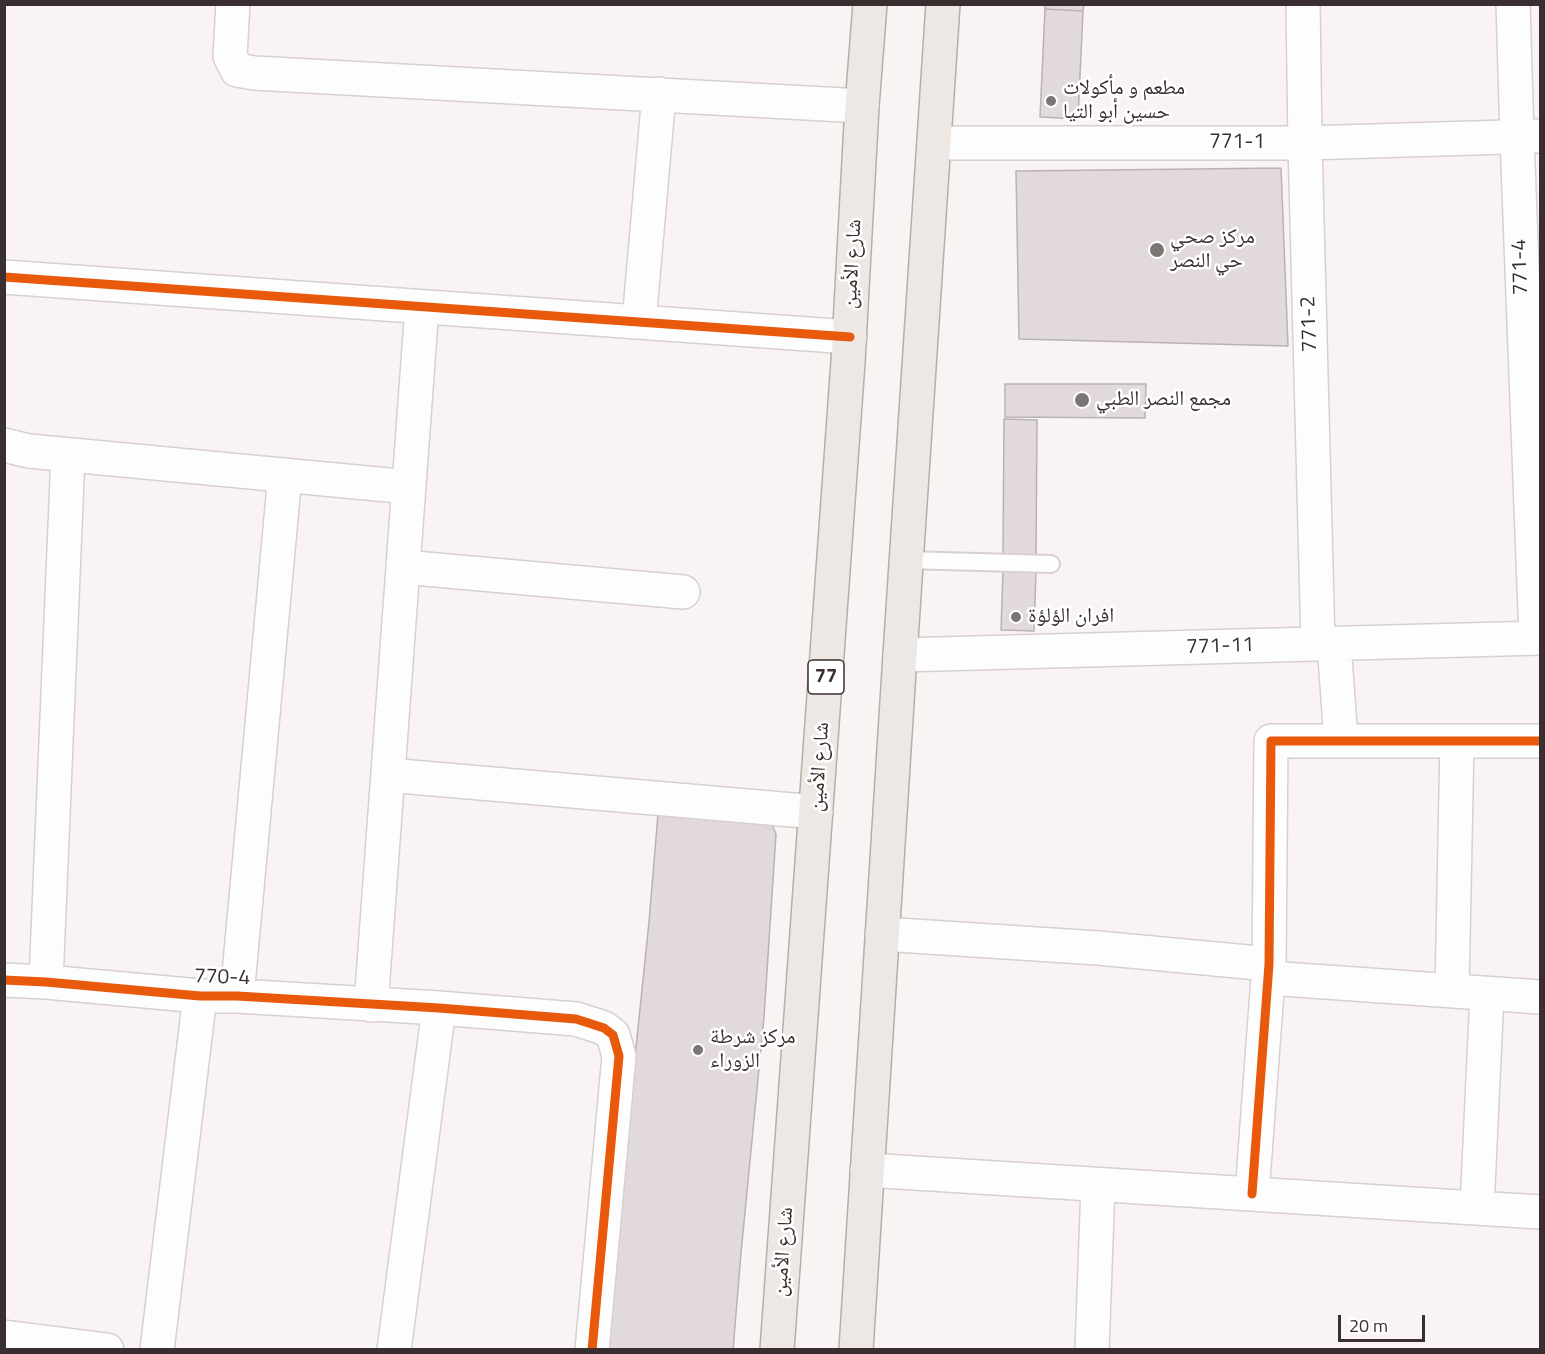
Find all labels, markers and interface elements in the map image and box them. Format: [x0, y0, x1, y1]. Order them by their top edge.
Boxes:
place label: مطعم و مأكولات حسين أبو التيا [1063, 76, 1185, 126]
marker: مطعم و مأكولات حسين أبو التيا [1044, 94, 1058, 108]
street label: 771-1 [1209, 130, 1265, 156]
street label: شارع الأمين [838, 218, 868, 310]
place label: مركز صحي حي النصر [1170, 225, 1255, 275]
street label: 771-4 [1507, 238, 1535, 296]
marker: مركز صحي حي النصر [1148, 241, 1166, 259]
street label: 771-2 [1296, 295, 1324, 353]
place label: مجمع النصر الطبي [1096, 387, 1231, 413]
marker: مجمع النصر الطبي [1073, 391, 1091, 409]
place label: افران الؤلؤة [1028, 604, 1114, 630]
marker: افران الؤلؤة [1009, 610, 1023, 624]
street label: 771-11 [1186, 633, 1254, 661]
road number: 77 [808, 660, 844, 694]
street label: شارع الأمين [804, 721, 836, 813]
street label: 770-4 [193, 964, 251, 992]
place label: مركز شرطة الزوراء [710, 1025, 796, 1075]
marker: مركز شرطة الزوراء [691, 1043, 705, 1057]
street label: شارع الأمين [768, 1206, 800, 1298]
scale bar [1341, 1303, 1428, 1341]
text: 20 m [1349, 1312, 1388, 1339]

